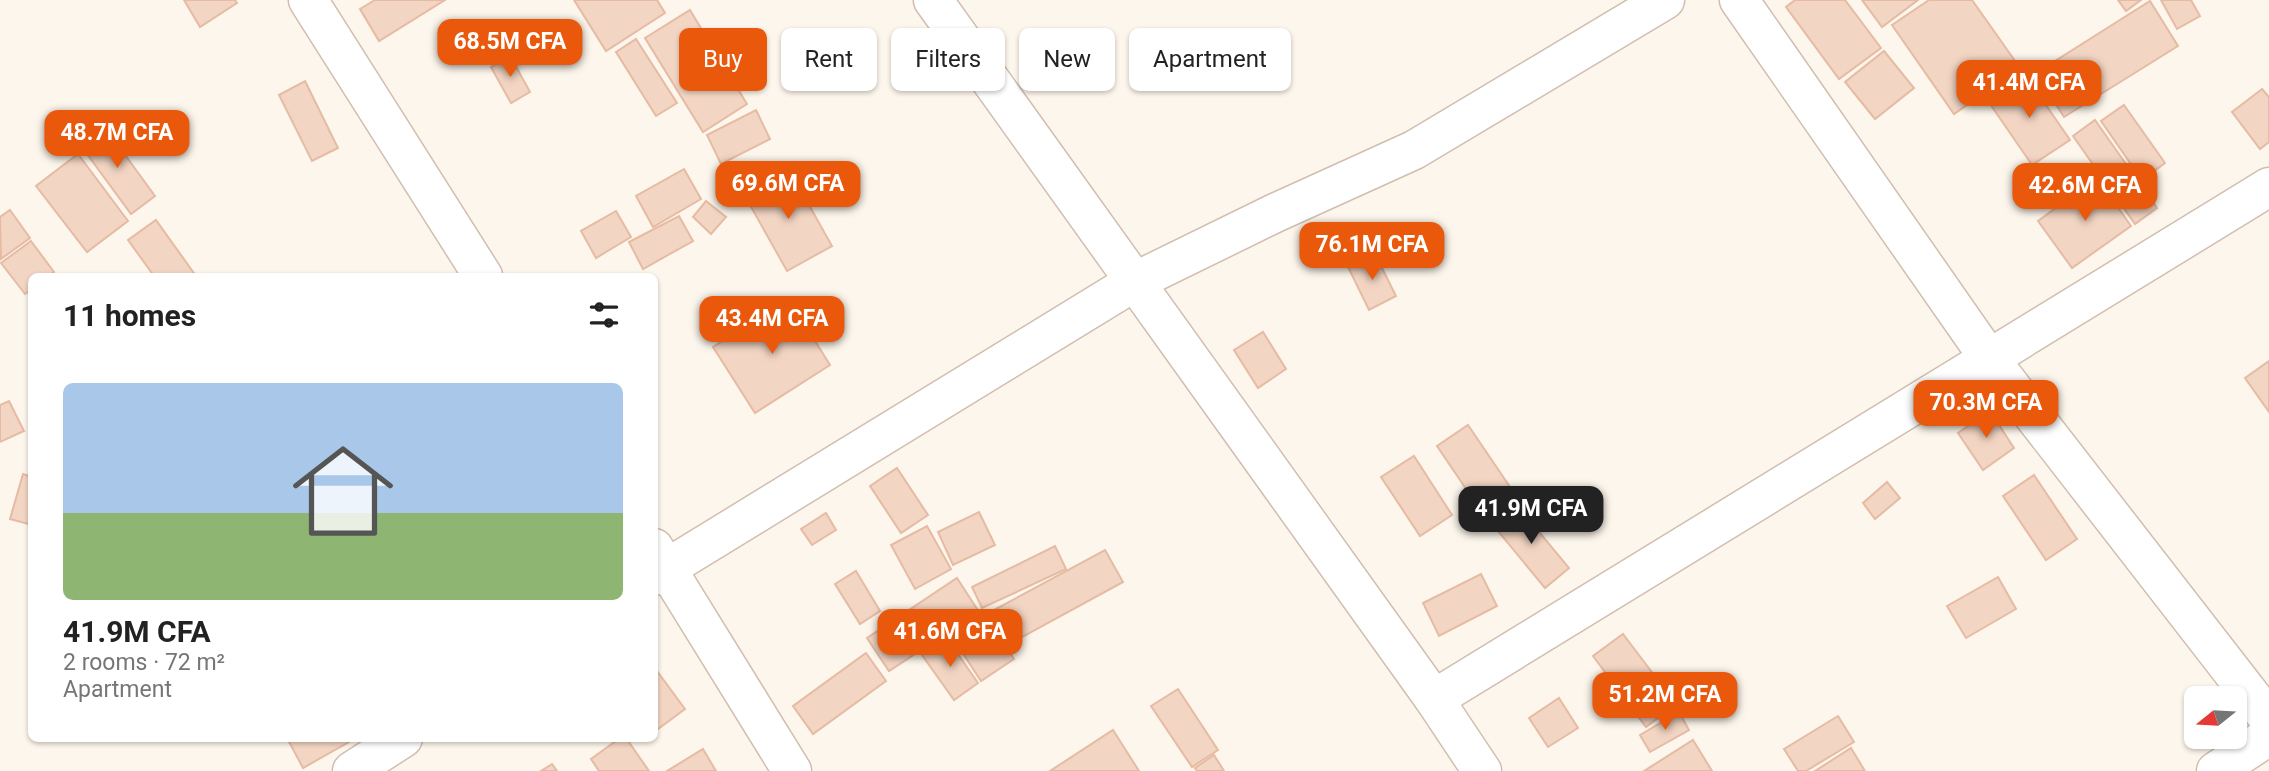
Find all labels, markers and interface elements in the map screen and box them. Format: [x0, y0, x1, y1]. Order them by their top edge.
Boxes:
pin: 68.5M CFA [430, 20, 590, 79]
text: 68.5M CFA [453, 28, 567, 55]
chip: Buy [679, 28, 767, 91]
chip: Rent [781, 28, 877, 91]
chip: Filters [891, 28, 1005, 91]
chip: New [1019, 28, 1115, 91]
chip: Apartment [1129, 28, 1291, 91]
pin: 41.4M CFA [1949, 60, 2109, 120]
text: 41.4M CFA [1972, 69, 2086, 96]
pin: 48.7M CFA [37, 110, 197, 170]
text: 48.7M CFA [60, 119, 174, 146]
pin: 69.6M CFA [708, 162, 868, 221]
pin: 42.6M CFA [2005, 164, 2165, 223]
text: 69.6M CFA [731, 170, 845, 197]
text: 42.6M CFA [2028, 172, 2142, 199]
pin: 76.1M CFA [1292, 222, 1452, 282]
text: 76.1M CFA [1315, 231, 1429, 258]
icon: filters [585, 296, 623, 334]
pin: 43.4M CFA [692, 296, 852, 356]
text: 11 homes [63, 298, 196, 333]
text: 43.4M CFA [715, 305, 829, 332]
pin: 70.3M CFA [1906, 380, 2066, 440]
text: 70.3M CFA [1929, 389, 2043, 416]
icon: home [280, 428, 406, 554]
pin: 41.9M CFA [1451, 486, 1611, 546]
text: 41.9M CFA [1474, 495, 1588, 522]
pin: 41.6M CFA [870, 610, 1030, 669]
text: 41.9M CFA [63, 614, 211, 649]
text: 41.6M CFA [893, 618, 1007, 645]
text: 2 rooms · 72 m² [63, 649, 225, 676]
pin: 51.2M CFA [1585, 672, 1745, 732]
text: Apartment [63, 676, 172, 703]
text: 51.2M CFA [1608, 681, 1722, 708]
north arrow [2184, 686, 2247, 749]
map controls [2184, 686, 2247, 749]

